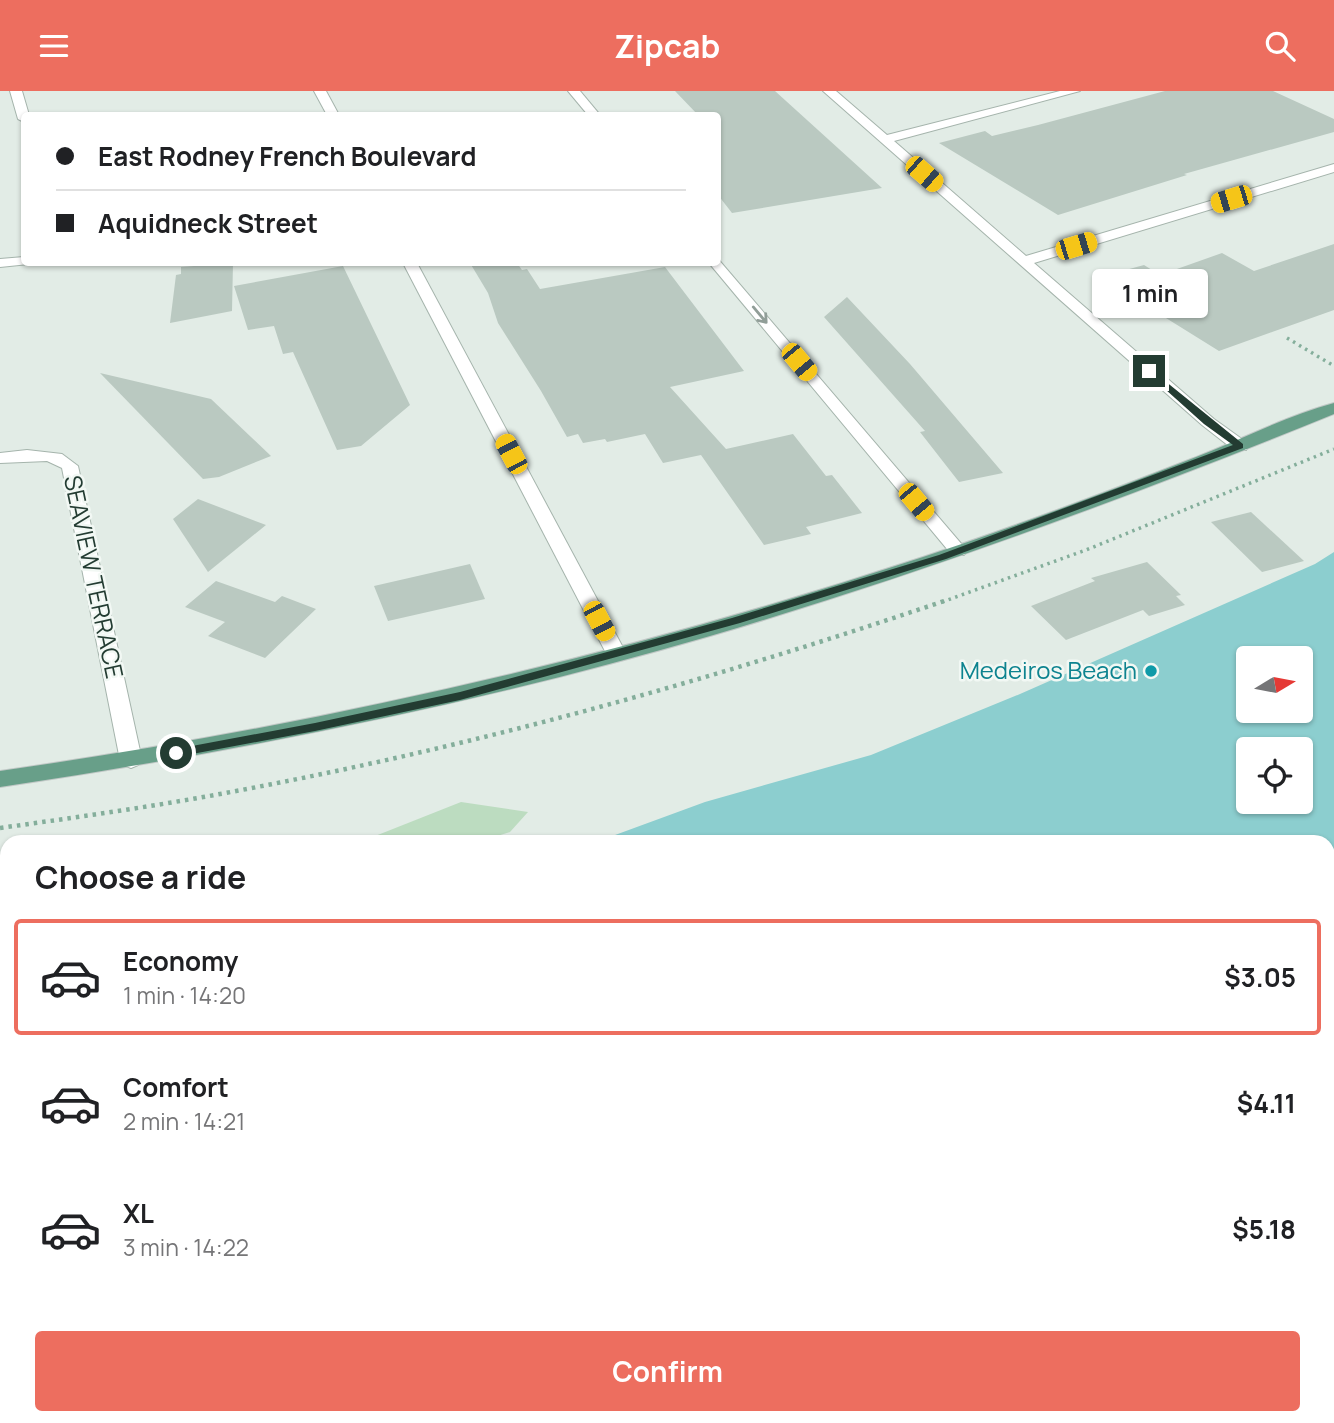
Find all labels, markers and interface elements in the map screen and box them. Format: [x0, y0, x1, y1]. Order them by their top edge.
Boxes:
text: Zipcab [614, 24, 720, 68]
icon: menu [35, 27, 73, 65]
icon: search [1261, 27, 1299, 65]
text: East Rodney French Boulevard [98, 138, 477, 174]
car [902, 152, 947, 196]
car [1208, 183, 1255, 215]
text: Aquidneck Street [98, 205, 318, 241]
car [1053, 230, 1100, 262]
callout: 1 min [1091, 269, 1207, 319]
text: 1 min [1122, 277, 1178, 309]
one-way arrow [752, 306, 768, 324]
car [778, 339, 821, 385]
route end [1133, 355, 1165, 387]
car [492, 431, 531, 477]
street label: SEAVIEW TERRACE [57, 472, 132, 681]
car [895, 479, 938, 525]
car [580, 598, 619, 644]
north arrow [1236, 646, 1312, 723]
map controls [1236, 646, 1313, 814]
place label: Medeiros Beach [960, 653, 1137, 686]
marker: Medeiros Beach [1143, 663, 1159, 679]
route start [160, 737, 192, 769]
button: locate [1236, 737, 1313, 814]
text: Choose a ride [35, 855, 246, 899]
text: Economy [123, 943, 238, 979]
icon: car [39, 946, 102, 1009]
text: $3.05 [1224, 959, 1296, 995]
text: 1 min · 14:20 [123, 979, 246, 1011]
text: Comfort [123, 1069, 229, 1105]
icon: car [39, 1072, 102, 1135]
text: $4.11 [1237, 1085, 1296, 1121]
text: 2 min · 14:21 [123, 1105, 245, 1137]
text: XL [123, 1195, 154, 1231]
icon: car [39, 1198, 102, 1261]
text: $5.18 [1232, 1211, 1296, 1247]
text: 3 min · 14:22 [123, 1231, 249, 1263]
button: Confirm [35, 1331, 1300, 1411]

